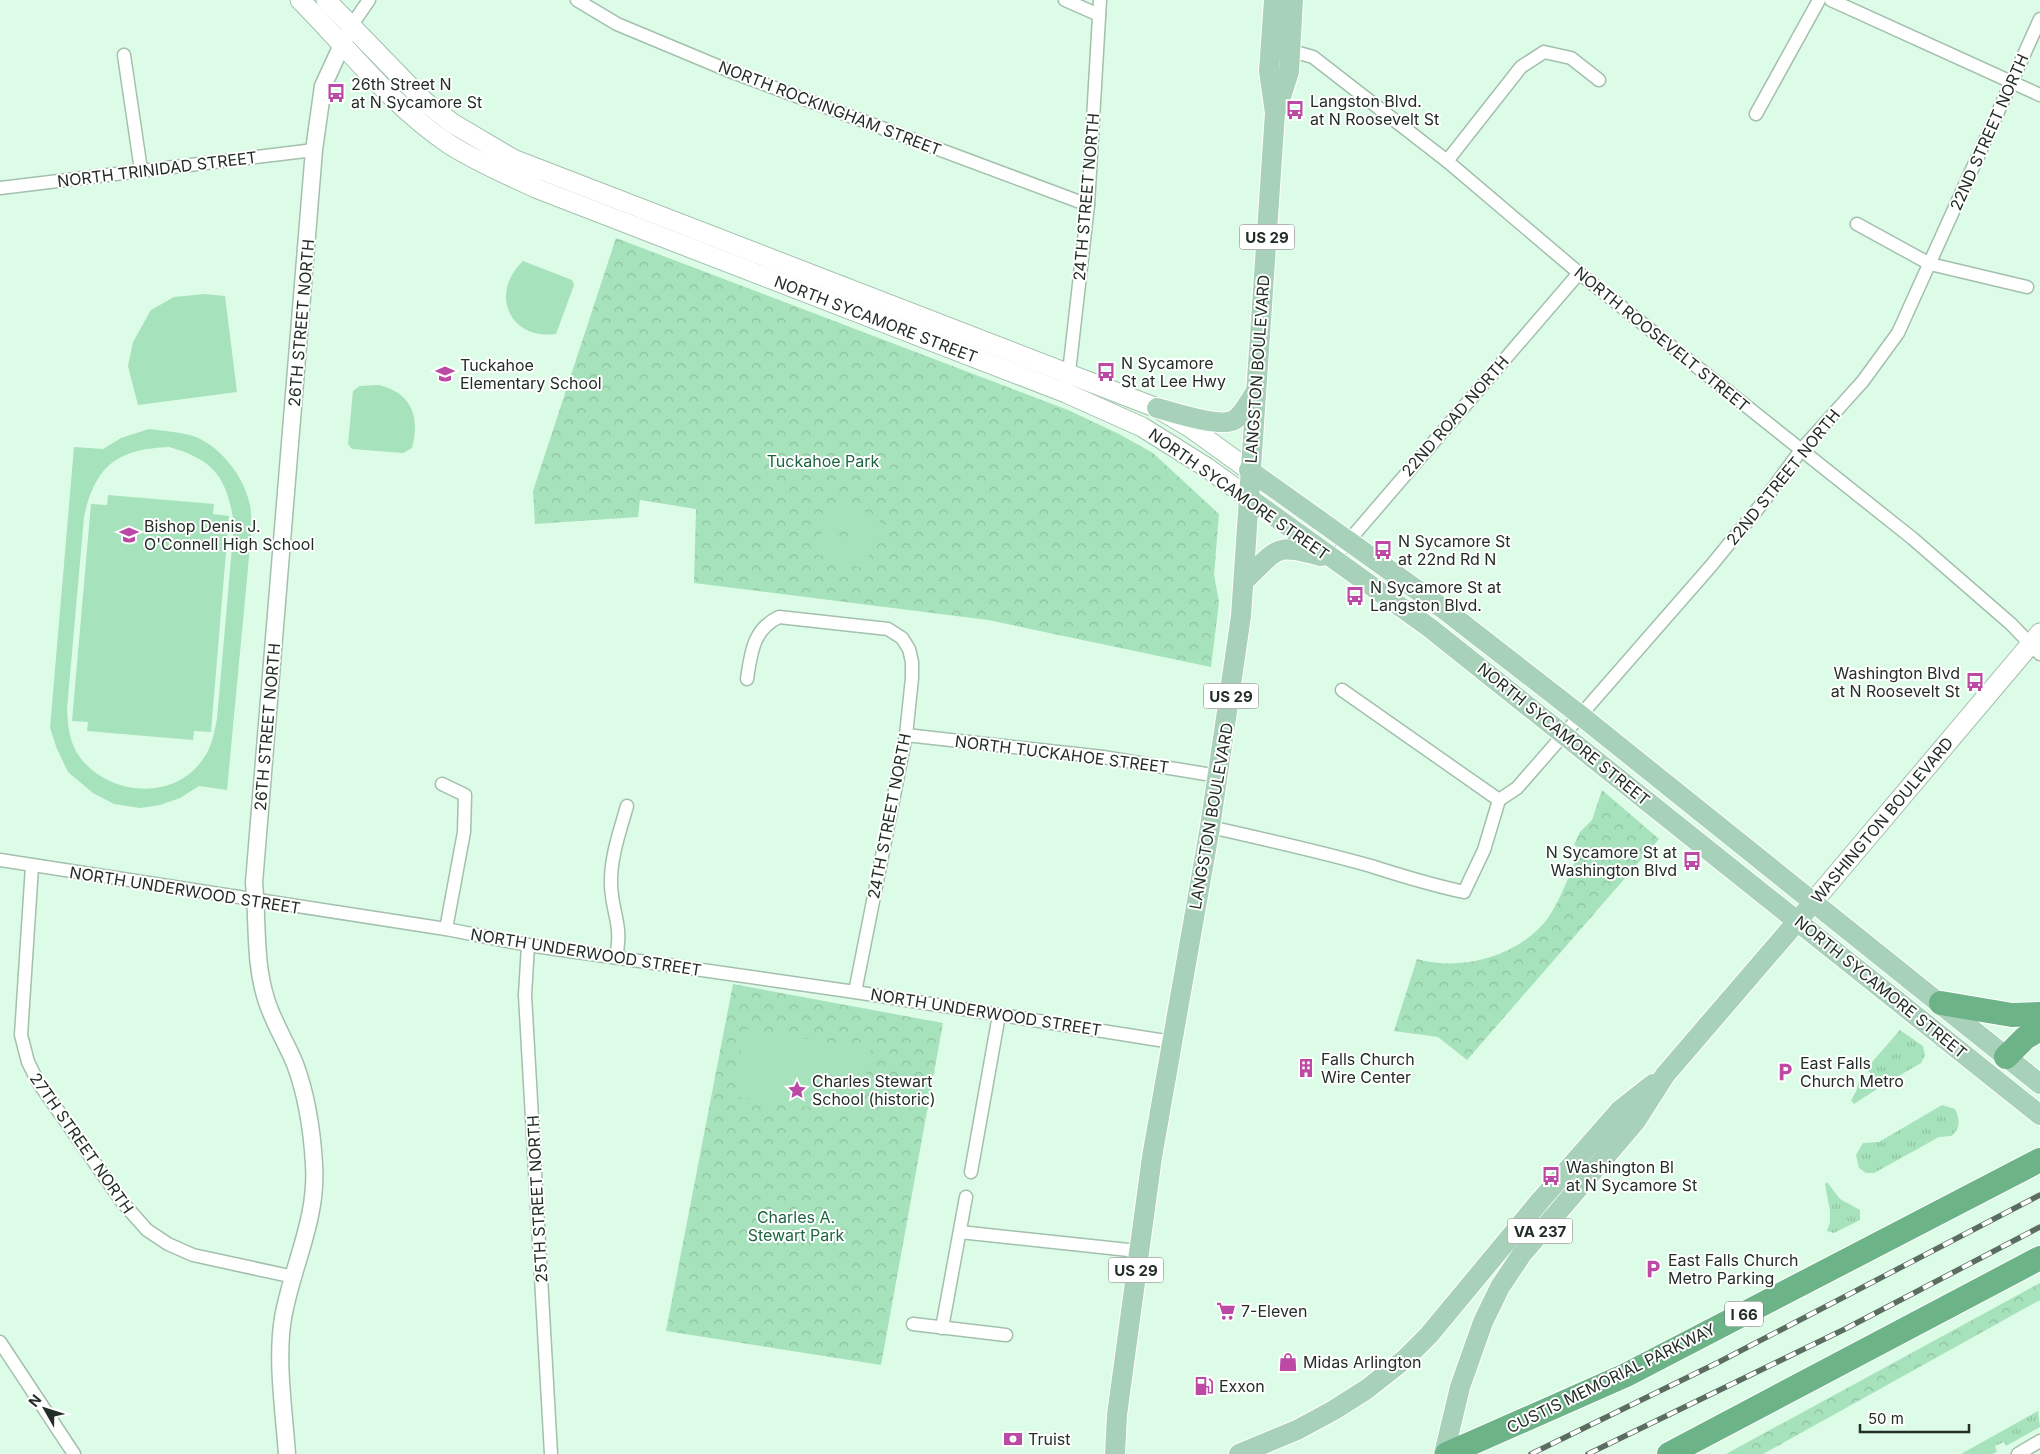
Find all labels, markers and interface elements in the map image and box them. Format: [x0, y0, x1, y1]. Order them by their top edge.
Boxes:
street label: 22ND STREET NORTH [1945, 51, 2033, 213]
street label: NORTH ROCKINGHAM STREET [716, 56, 944, 160]
place label: 26th Street N at N Sycamore St [351, 74, 482, 112]
bus stop icon: 26th Street N at N Sycamore St [325, 82, 347, 104]
place label: Langston Blvd. at N Roosevelt St [1310, 91, 1439, 129]
bus stop icon: Langston Blvd. at N Roosevelt St [1284, 99, 1306, 121]
street label: 24TH STREET NORTH [1069, 112, 1103, 282]
street label: NORTH TRINIDAD STREET [56, 147, 258, 191]
road number: US 29 [1240, 224, 1294, 250]
street label: 26TH STREET NORTH [284, 238, 318, 408]
street label: NORTH ROOSEVELT STREET [1570, 262, 1754, 416]
street label: NORTH SYCAMORE STREET [772, 271, 980, 367]
street label: LANGSTON BOULEVARD [1240, 274, 1274, 464]
street label: 22ND ROAD NORTH [1397, 352, 1513, 480]
place label: N Sycamore St at Lee Hwy [1121, 353, 1226, 391]
place label: Tuckahoe Elementary School [460, 355, 602, 393]
bus stop icon: N Sycamore St at Lee Hwy [1095, 361, 1117, 383]
school or university icon: Tuckahoe Elementary School [434, 363, 456, 385]
street label: 22ND STREET NORTH [1722, 405, 1844, 549]
street label: NORTH SYCAMORE STREET [1145, 424, 1333, 564]
park label: Tuckahoe Park [767, 451, 880, 471]
place label: Bishop Denis J. O'Connell High School [144, 516, 314, 554]
school or university icon: Bishop Denis J. O'Connell High School [118, 524, 140, 546]
place label: N Sycamore St at 22nd Rd N [1398, 531, 1510, 569]
bus stop icon: N Sycamore St at 22nd Rd N [1372, 539, 1394, 561]
place label: N Sycamore St at Langston Blvd. [1370, 577, 1501, 615]
bus stop icon: N Sycamore St at Langston Blvd. [1344, 585, 1366, 607]
street label: 26TH STREET NORTH [250, 642, 284, 812]
street label: NORTH SYCAMORE STREET [1474, 658, 1654, 810]
place label: Washington Blvd at N Roosevelt St [1831, 663, 1960, 701]
bus stop icon: Washington Blvd at N Roosevelt St [1964, 671, 1986, 693]
road number: US 29 [1204, 684, 1258, 708]
street label: LANGSTON BOULEVARD [1185, 721, 1237, 911]
street label: 24TH STREET NORTH [863, 731, 915, 901]
street label: NORTH TUCKAHOE STREET [954, 731, 1170, 777]
street label: WASHINGTON BOULEVARD [1807, 733, 1957, 907]
place label: N Sycamore St at Washington Blvd [1546, 842, 1677, 880]
bus stop icon: N Sycamore St at Washington Blvd [1681, 850, 1703, 872]
street label: NORTH UNDERWOOD STREET [68, 862, 302, 918]
street label: NORTH SYCAMORE STREET [1791, 911, 1971, 1063]
street label: NORTH UNDERWOOD STREET [469, 924, 703, 980]
street label: NORTH UNDERWOOD STREET [869, 984, 1103, 1040]
place label: Falls Church Wire Center [1321, 1049, 1415, 1087]
place label: East Falls Church Metro [1800, 1053, 1904, 1091]
building icon: Falls Church Wire Center [1295, 1057, 1317, 1079]
parking icon: East Falls Church Metro [1774, 1061, 1796, 1083]
street label: 27TH STREET NORTH [26, 1069, 138, 1217]
place label: Charles Stewart School (historic) [812, 1071, 936, 1109]
place icon: Charles Stewart School (historic) [786, 1079, 808, 1101]
street label: 25TH STREET NORTH [523, 1115, 551, 1283]
place label: Washington Bl at N Sycamore St [1566, 1157, 1697, 1195]
bus stop icon: Washington Bl at N Sycamore St [1540, 1165, 1562, 1187]
park label: Charles A. Stewart Park [748, 1207, 845, 1245]
road number: VA 237 [1508, 1218, 1572, 1244]
place label: East Falls Church Metro Parking [1668, 1250, 1798, 1288]
road number: US 29 [1108, 1258, 1164, 1282]
parking icon: East Falls Church Metro Parking [1642, 1258, 1664, 1280]
supermarket icon: 7-Eleven [1215, 1300, 1237, 1322]
place label: 7-Eleven [1241, 1301, 1307, 1321]
road number: I 66 [1725, 1302, 1763, 1326]
street label: CUSTIS MEMORIAL PARKWAY [1503, 1319, 1719, 1437]
shop icon: Midas Arlington [1277, 1351, 1299, 1373]
place label: Midas Arlington [1303, 1352, 1422, 1372]
fuel station icon: Exxon [1193, 1375, 1215, 1397]
place label: Exxon [1219, 1376, 1265, 1396]
north arrow [20, 1384, 70, 1434]
text: N [25, 1391, 44, 1410]
scale bar [1860, 1402, 1969, 1434]
text: 50 m [1868, 1409, 1904, 1428]
bank icon: Truist [1002, 1428, 1024, 1450]
place label: Truist [1028, 1429, 1070, 1449]

